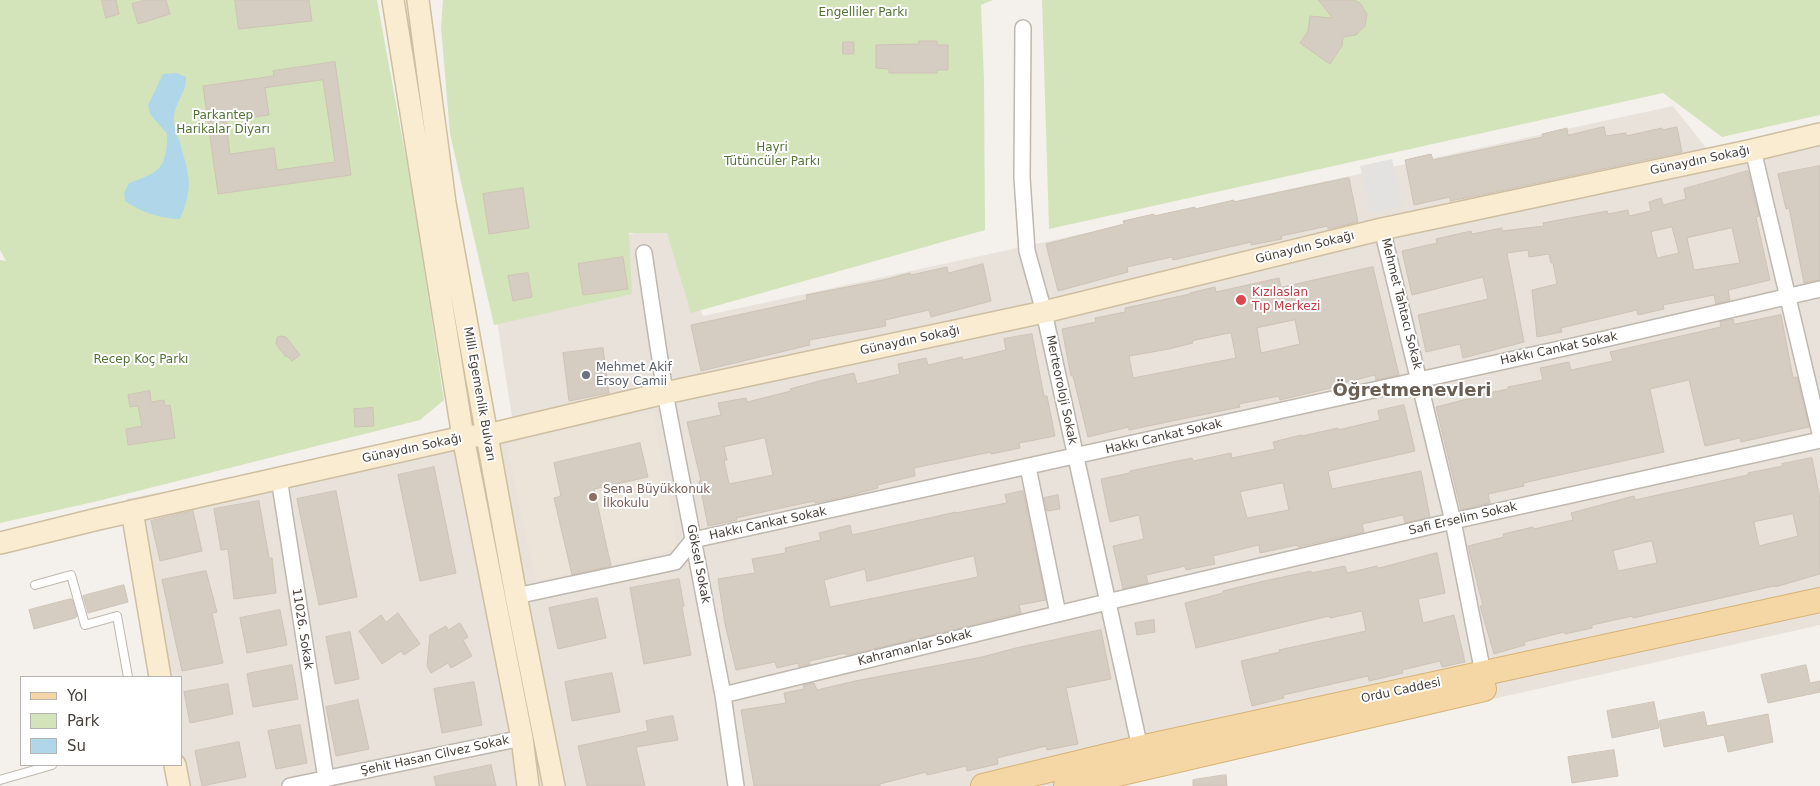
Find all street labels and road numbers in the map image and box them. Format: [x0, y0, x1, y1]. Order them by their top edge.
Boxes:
street label: Günaydın Sokağı [1649, 143, 1751, 179]
street label: Günaydın Sokağı [1254, 229, 1356, 267]
street label: Mehmet Tahtacı Sokak [1378, 237, 1424, 371]
street label: Günaydın Sokağı [859, 323, 961, 359]
street label: Milli Egemenlik Bulvarı [460, 326, 498, 462]
street label: Hakkı Cankat Sokak [1499, 330, 1619, 368]
street label: Merteoroloji Sokak [1042, 334, 1080, 446]
street label: Hakkı Cankat Sokak [1104, 417, 1224, 457]
street label: Günaydın Sokağı [361, 431, 463, 467]
street label: Safi Erselim Sokak [1407, 500, 1519, 538]
street label: Hakkı Cankat Sokak [708, 505, 828, 543]
street label: Göksel Sokak [683, 523, 713, 605]
street label: 11026. Sokak [288, 587, 316, 671]
street label: Kahramanlar Sokak [857, 627, 973, 669]
street label: Ordu Caddesi [1360, 676, 1442, 706]
street label: Şehit Hasan Cilvez Sokak [359, 733, 511, 779]

